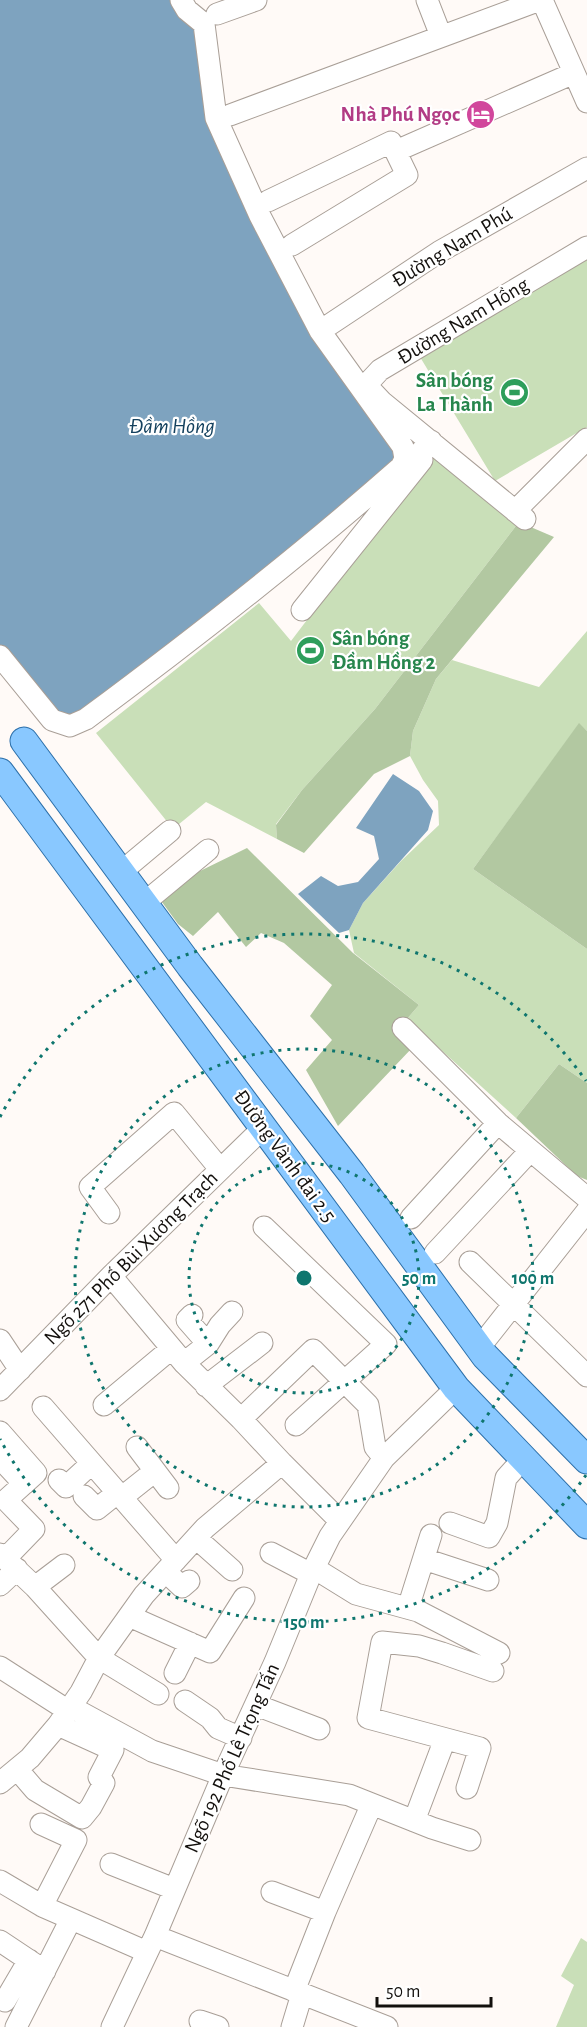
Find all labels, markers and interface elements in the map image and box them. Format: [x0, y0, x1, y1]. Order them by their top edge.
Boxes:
hotel icon: Nhà Phú Ngọc [465, 98, 497, 130]
place label: Nhà Phú Ngọc [341, 104, 460, 125]
street label: Đường Nam Phú [388, 203, 516, 291]
street label: Đường Nam Hồng [394, 273, 533, 368]
place label: Sân bóng La Thành [416, 370, 493, 415]
sports icon: Sân bóng La Thành [498, 376, 530, 408]
water label: Đầm Hồng [129, 415, 215, 437]
place label: Sân bóng Đầm Hồng 2 [332, 628, 436, 673]
sports icon: Sân bóng Đầm Hồng 2 [295, 634, 327, 666]
street label: Đường Vành đai 2.5 [230, 1086, 340, 1226]
street label: Ngõ 271 Phố Bùi Xương Trạch [40, 1167, 222, 1349]
centre of rings [294, 1268, 314, 1288]
text: 50 m [402, 1270, 436, 1288]
text: 100 m [512, 1270, 554, 1288]
text: 150 m [284, 1614, 324, 1632]
street label: Ngõ 192 Phố Lê Trọng Tấn [181, 1660, 283, 1856]
scale bar [377, 1970, 491, 2008]
text: 50 m [386, 1983, 420, 2001]

